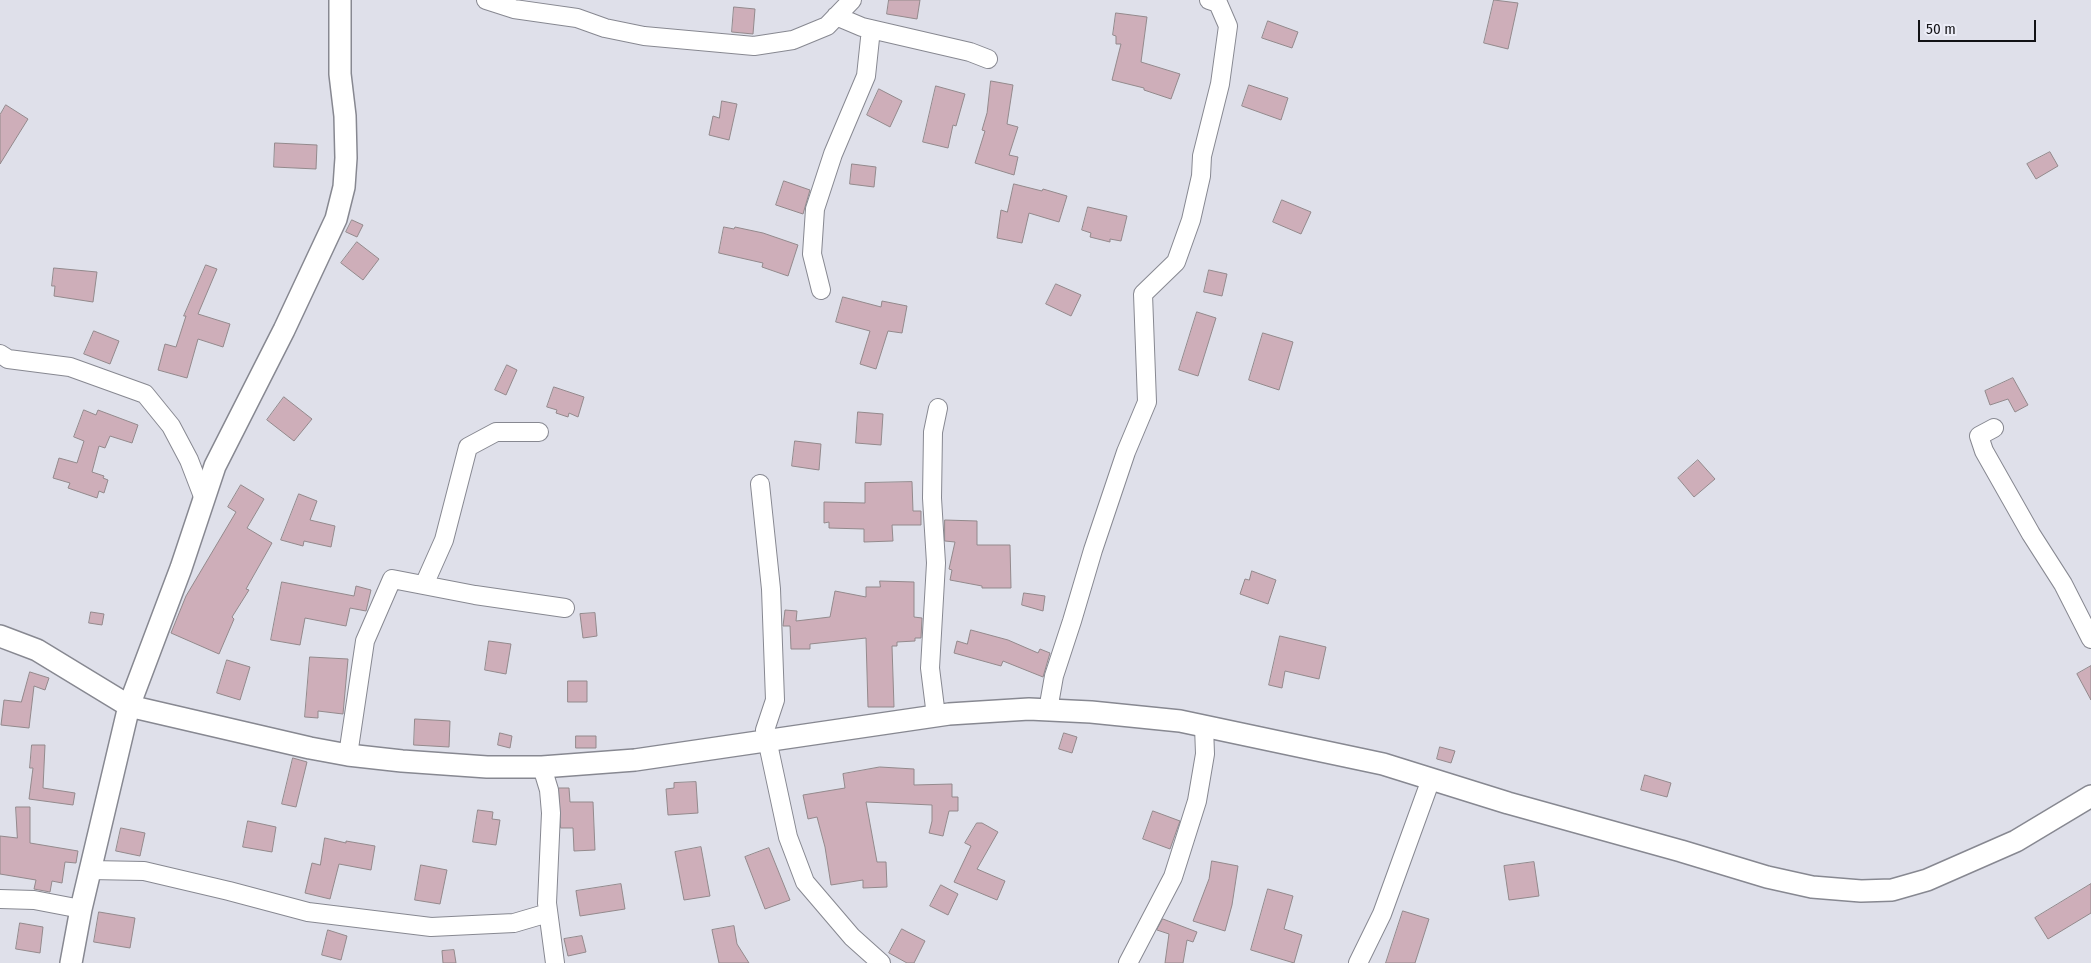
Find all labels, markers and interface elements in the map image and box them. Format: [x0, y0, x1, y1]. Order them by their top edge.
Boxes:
scale bar [1921, 10, 2038, 42]
text: 50 m [1926, 20, 1956, 38]

